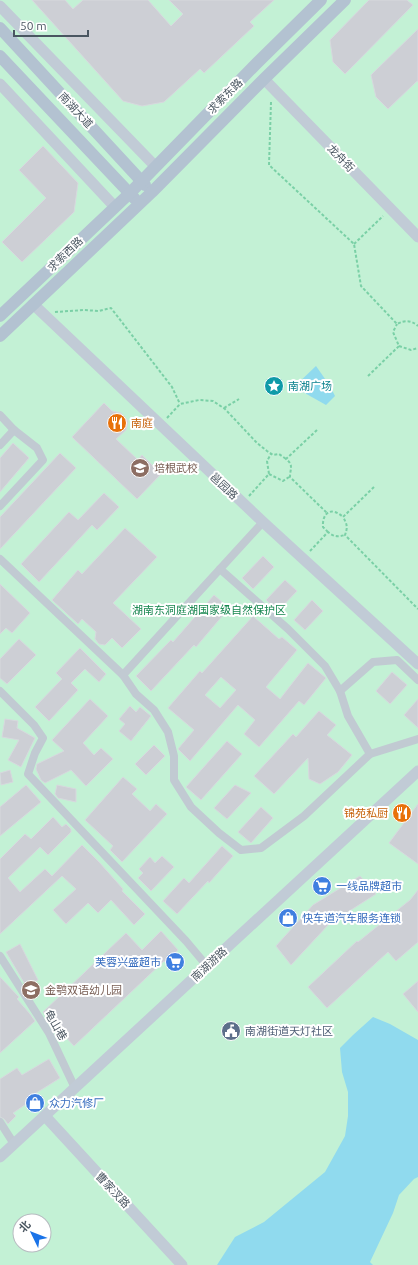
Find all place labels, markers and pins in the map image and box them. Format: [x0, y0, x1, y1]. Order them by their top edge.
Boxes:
place icon: 南湖广场 [263, 375, 285, 397]
place label: 南湖广场 [288, 380, 332, 392]
restaurant icon: 南庭 [106, 412, 128, 434]
place label: 南庭 [131, 417, 153, 429]
school or university icon: 培根武校 [129, 457, 151, 479]
place label: 培根武校 [154, 462, 198, 474]
restaurant icon: 锦苑私厨 [391, 802, 413, 824]
place label: 锦苑私厨 [344, 807, 388, 819]
supermarket icon: 一线品牌超市 [311, 875, 333, 897]
place label: 一线品牌超市 [336, 880, 402, 892]
shop icon: 快车道汽车服务连锁 [277, 907, 299, 929]
place label: 快车道汽车服务连锁 [302, 912, 401, 924]
supermarket icon: 芙蓉兴盛超市 [164, 951, 186, 973]
place label: 芙蓉兴盛超市 [95, 956, 161, 968]
school or university icon: 金鹗双语幼儿园 [20, 979, 42, 1001]
place label: 金鹗双语幼儿园 [45, 984, 122, 996]
public building icon: 南湖街道天灯社区 [220, 1020, 242, 1042]
place label: 南湖街道天灯社区 [245, 1025, 333, 1037]
shop icon: 众力汽修厂 [24, 1092, 46, 1114]
place label: 众力汽修厂 [49, 1097, 104, 1109]

